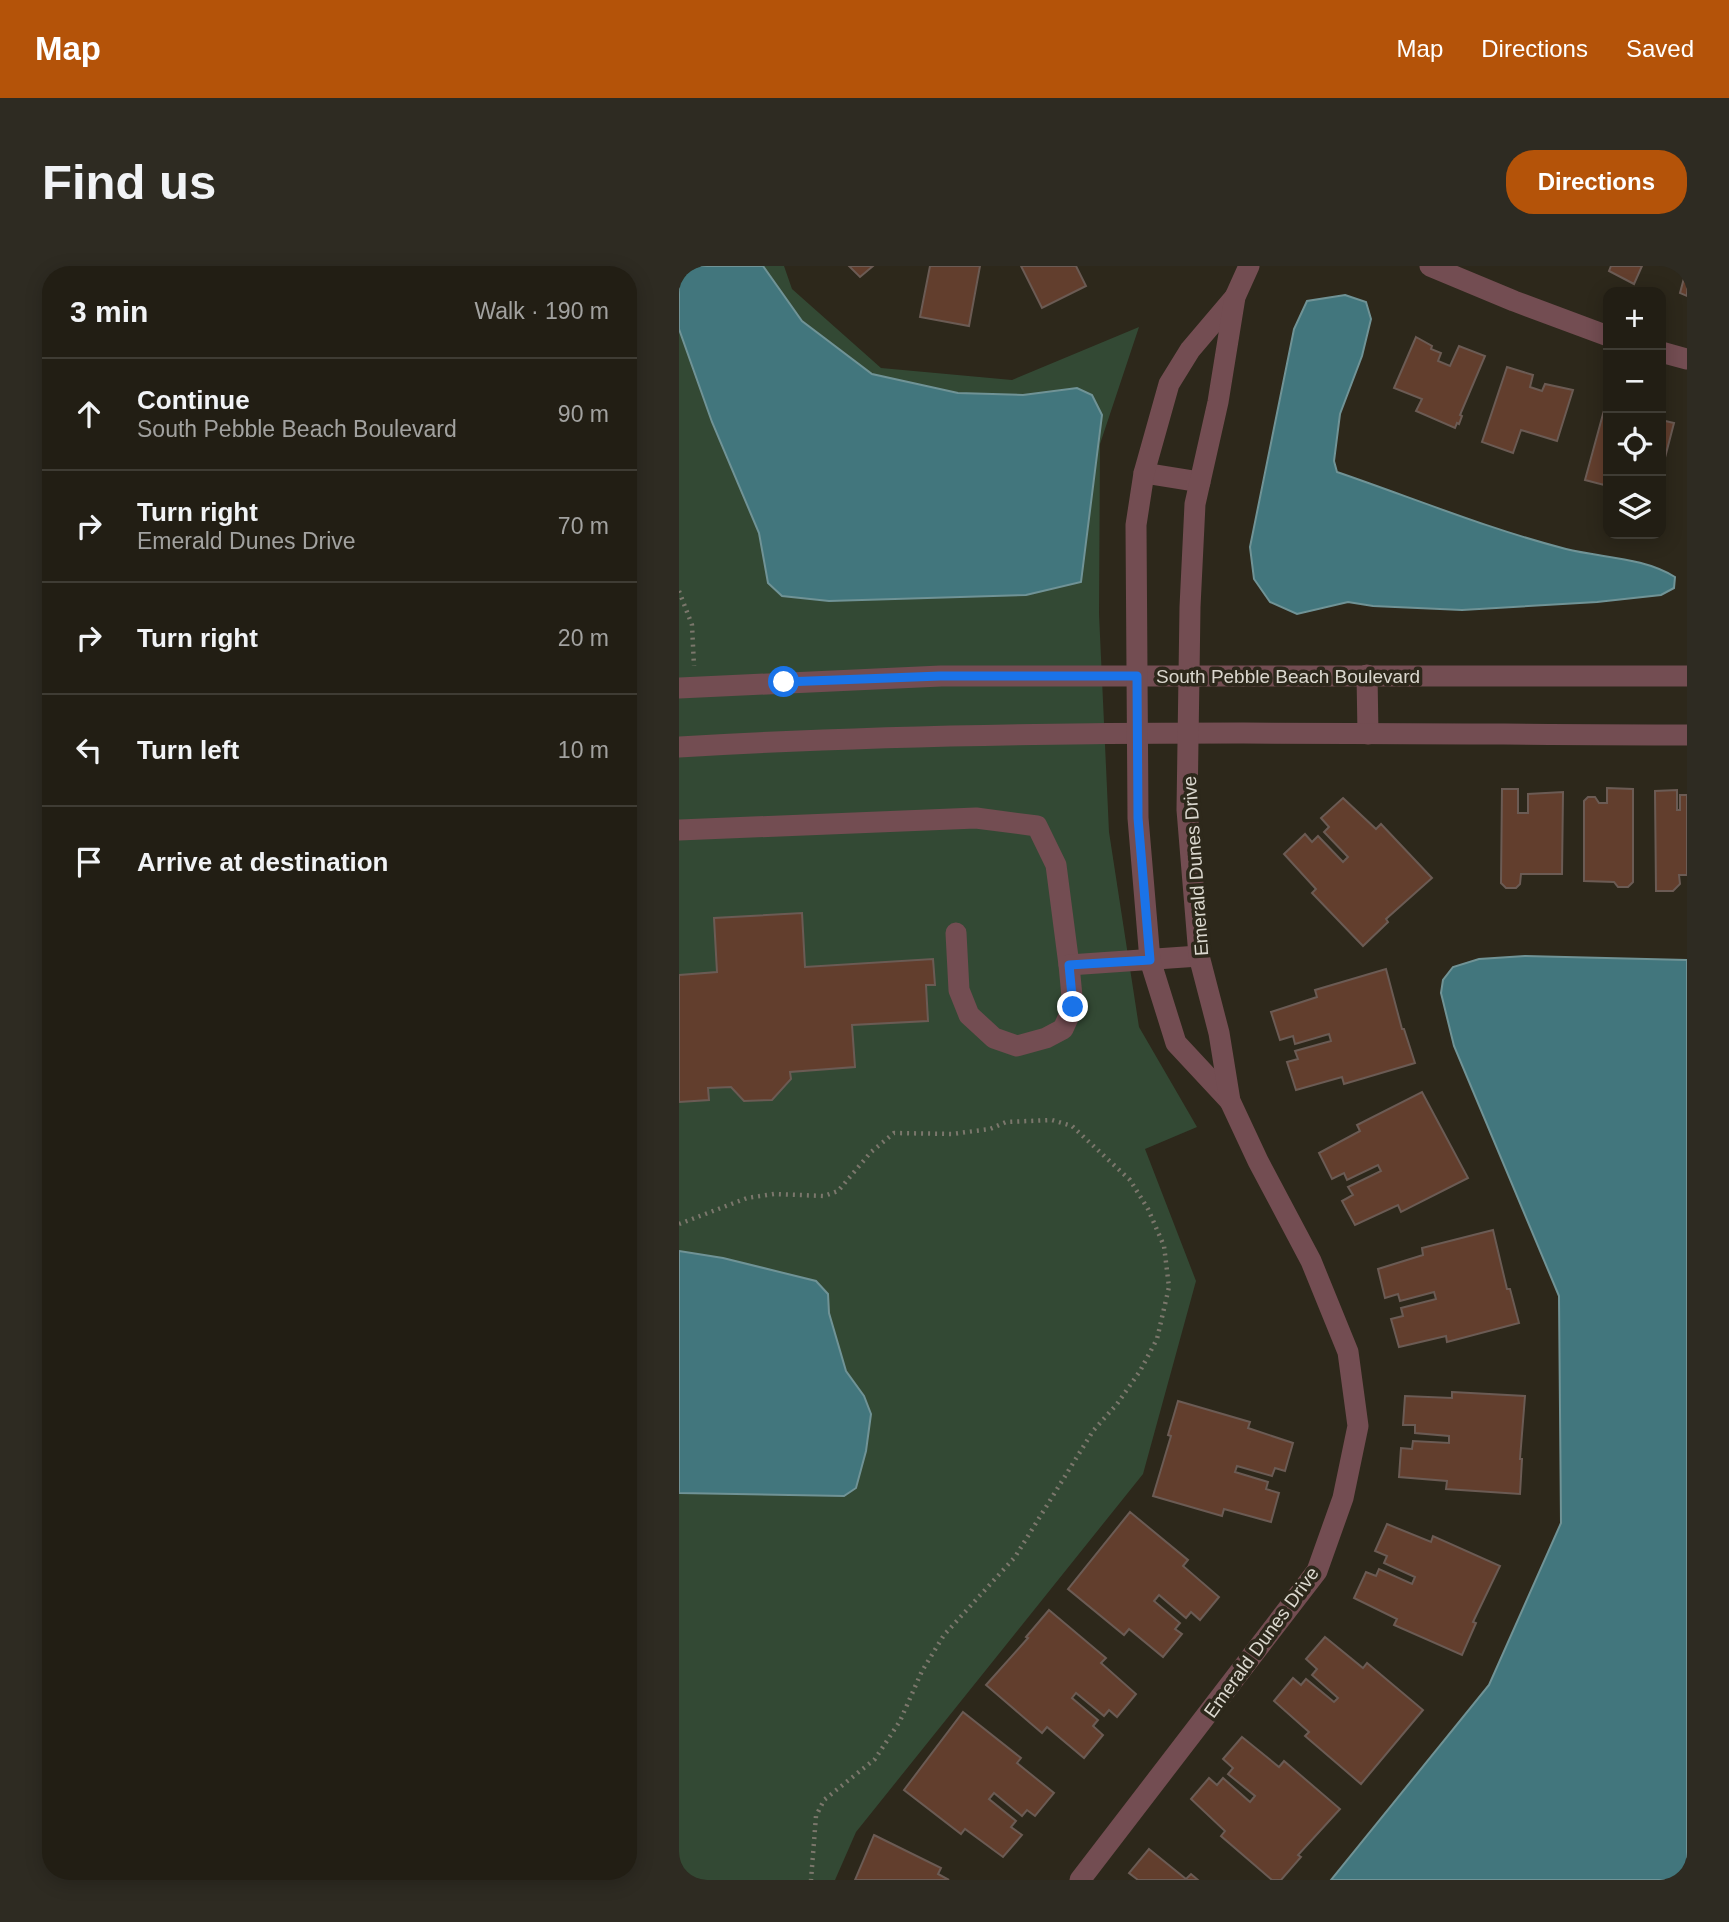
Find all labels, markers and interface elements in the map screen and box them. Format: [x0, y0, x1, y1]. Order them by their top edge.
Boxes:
text: Map [35, 30, 101, 67]
text: Map [1397, 35, 1443, 62]
text: Directions [1481, 35, 1588, 62]
text: Saved [1626, 35, 1694, 62]
button: Directions [1506, 150, 1687, 214]
text: Find us [42, 155, 216, 209]
map controls [1603, 287, 1666, 539]
button: + [1603, 287, 1666, 350]
text: 3 min [70, 295, 148, 328]
text: Walk · 190 m [474, 298, 609, 324]
button: − [1603, 350, 1666, 413]
text: Continue [137, 385, 250, 415]
icon: ahead [70, 395, 108, 433]
text: 90 m [558, 401, 609, 427]
button: locate [1603, 413, 1666, 476]
text: South Pebble Beach Boulevard [137, 416, 457, 442]
button: layers [1603, 476, 1666, 539]
text: Turn right [137, 497, 258, 527]
icon: right [70, 507, 108, 545]
text: 70 m [558, 513, 609, 539]
text: Emerald Dunes Drive [137, 528, 356, 554]
icon: right [70, 619, 108, 657]
text: Turn right [137, 623, 258, 653]
text: 20 m [558, 625, 609, 651]
route start [768, 666, 799, 697]
street label: South Pebble Beach Boulevard [1156, 666, 1420, 687]
icon: left [70, 731, 108, 769]
text: Turn left [137, 735, 239, 765]
text: 10 m [558, 737, 609, 763]
street label: Emerald Dunes Drive [1179, 775, 1212, 957]
icon: arrive [70, 843, 108, 881]
text: Arrive at destination [137, 847, 388, 877]
route end [1057, 991, 1088, 1022]
street label: Emerald Dunes Drive [1200, 1563, 1323, 1722]

